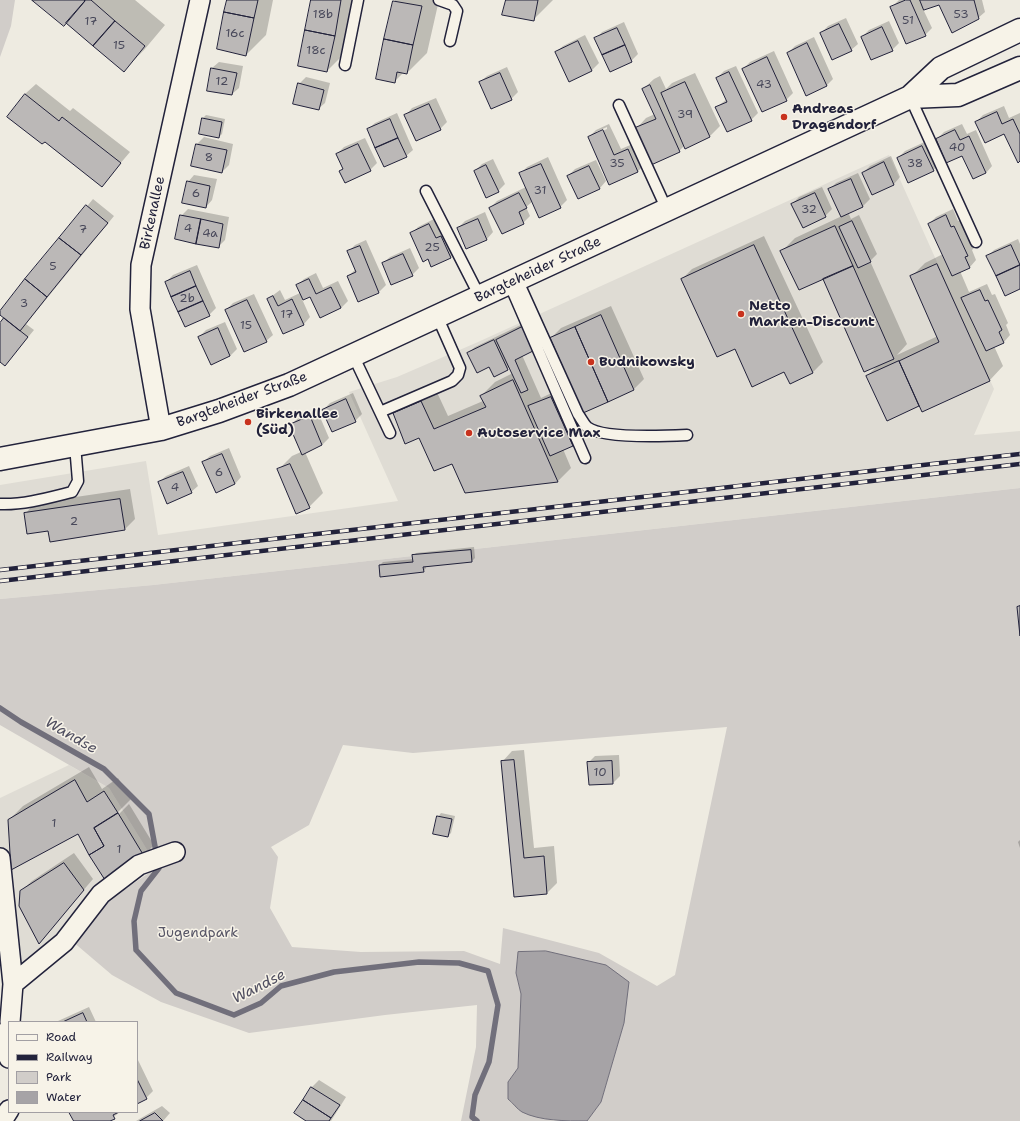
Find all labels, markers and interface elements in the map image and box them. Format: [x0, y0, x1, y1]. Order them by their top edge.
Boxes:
house number: 18b [313, 8, 333, 22]
house number: 53 [953, 8, 969, 22]
house number: 51 [902, 14, 914, 28]
house number: 17 [85, 15, 97, 29]
house number: 16c [225, 27, 245, 41]
house number: 15 [113, 39, 125, 53]
house number: 18c [306, 44, 326, 58]
house number: 12 [216, 75, 228, 89]
house number: 43 [756, 78, 772, 92]
place label: Andreas Dragendorf [792, 101, 876, 134]
house number: 39 [677, 108, 693, 122]
marker: Andreas Dragendorf [779, 112, 789, 122]
house number: 40 [949, 141, 965, 155]
house number: 8 [205, 151, 213, 165]
house number: 35 [609, 157, 625, 171]
house number: 38 [907, 157, 923, 171]
street label: Birkenallee [137, 175, 169, 251]
house number: 31 [534, 184, 546, 198]
house number: 6 [192, 187, 200, 201]
house number: 32 [801, 203, 817, 217]
house number: 4 [184, 222, 192, 236]
house number: 7 [79, 223, 87, 237]
house number: 4a [202, 227, 218, 241]
street label: Bargteheider Straße [472, 233, 604, 307]
house number: 25 [424, 241, 440, 255]
house number: 5 [49, 260, 57, 274]
house number: 2b [179, 292, 195, 306]
house number: 3 [20, 297, 28, 311]
place label: Netto Marken-Discount [749, 298, 875, 330]
house number: 17 [281, 308, 293, 322]
marker: Netto Marken-Discount [736, 309, 746, 319]
house number: 15 [240, 319, 252, 333]
place label: Budnikowsky [599, 354, 695, 370]
marker: Budnikowsky [586, 357, 596, 367]
street label: Bargteheider Straße [174, 369, 310, 431]
place label: Birkenallee (Süd) [256, 406, 338, 438]
marker: Birkenallee (Süd) [243, 417, 253, 427]
place label: Autoservice Max [477, 425, 601, 441]
marker: Autoservice Max [464, 428, 474, 438]
house number: 6 [215, 466, 223, 480]
house number: 4 [171, 481, 179, 495]
house number: 2 [70, 515, 78, 529]
water label: Wandse [42, 714, 100, 758]
house number: 10 [593, 766, 607, 780]
house number: 1 [51, 817, 57, 831]
house number: 1 [116, 843, 122, 857]
park label: Jugendpark [158, 925, 238, 941]
water label: Wandse [229, 966, 289, 1008]
legend [8, 1021, 138, 1113]
text: Road [46, 1029, 76, 1045]
text: Railway [46, 1049, 93, 1065]
text: Park [46, 1069, 72, 1085]
text: Water [46, 1089, 81, 1105]

